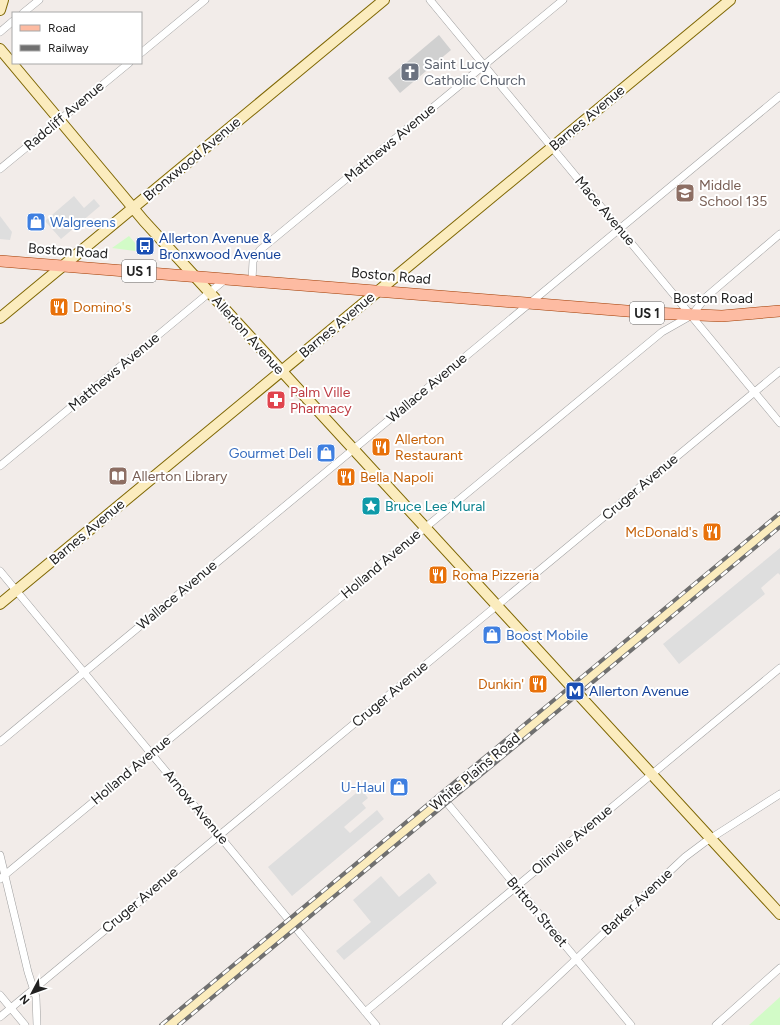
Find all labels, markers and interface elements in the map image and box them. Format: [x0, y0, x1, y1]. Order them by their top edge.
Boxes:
legend [12, 12, 142, 64]
text: Road [48, 21, 76, 35]
text: Railway [48, 41, 89, 55]
place label: Saint Lucy Catholic Church [424, 56, 526, 89]
church icon: Saint Lucy Catholic Church [399, 61, 421, 83]
street label: Radcliff Avenue [21, 77, 108, 154]
street label: Barnes Avenue [546, 81, 628, 154]
street label: Matthews Avenue [341, 100, 439, 186]
street label: Bronxwood Avenue [140, 113, 244, 205]
street label: Mace Avenue [571, 173, 639, 249]
place label: Middle School 135 [699, 177, 767, 210]
school or university icon: Middle School 135 [674, 182, 696, 204]
shop icon: Walgreens [25, 211, 47, 233]
place label: Walgreens [50, 214, 116, 231]
place label: Allerton Avenue & Bronxwood Avenue [159, 230, 281, 263]
bus stop icon: Allerton Avenue & Bronxwood Avenue [134, 235, 156, 257]
street label: Boston Road [27, 240, 109, 262]
road number: US 1 [122, 260, 156, 282]
street label: Boston Road [350, 264, 432, 288]
street label: Barnes Avenue [296, 288, 378, 361]
street label: Boston Road [673, 290, 753, 307]
street label: Allerton Avenue [208, 292, 288, 378]
restaurant icon: Domino's [48, 296, 70, 318]
place label: Domino's [73, 299, 131, 316]
road number: US 1 [630, 302, 664, 324]
street label: Matthews Avenue [65, 329, 163, 415]
street label: Wallace Avenue [383, 349, 471, 426]
place label: Palm Ville Pharmacy [290, 384, 352, 417]
pharmacy icon: Palm Ville Pharmacy [265, 389, 287, 411]
place label: Allerton Restaurant [395, 431, 463, 464]
restaurant icon: Allerton Restaurant [370, 436, 392, 458]
shop icon: Gourmet Deli [315, 442, 337, 464]
place label: Gourmet Deli [229, 445, 312, 462]
street label: Cruger Avenue [599, 450, 682, 524]
library icon: Allerton Library [107, 465, 129, 487]
restaurant icon: Bella Napoli [335, 466, 357, 488]
place label: Allerton Library [132, 468, 228, 485]
place label: Bella Napoli [360, 469, 434, 486]
street label: Barnes Avenue [46, 495, 128, 568]
place icon: Bruce Lee Mural [360, 495, 382, 517]
place label: Bruce Lee Mural [385, 498, 485, 515]
restaurant icon: McDonald's [701, 521, 723, 543]
place label: McDonald's [625, 524, 698, 541]
street label: Holland Avenue [338, 526, 425, 602]
street label: Wallace Avenue [133, 556, 221, 633]
restaurant icon: Roma Pizzeria [427, 564, 449, 586]
place label: Roma Pizzeria [452, 567, 539, 584]
shop icon: Boost Mobile [481, 624, 503, 646]
place label: Boost Mobile [506, 627, 589, 644]
street label: Cruger Avenue [349, 657, 432, 731]
restaurant icon: Dunkin' [527, 673, 549, 695]
place label: Dunkin' [478, 676, 524, 693]
metro station icon: Allerton Avenue [564, 680, 586, 702]
place label: Allerton Avenue [589, 683, 689, 700]
street label: White Plains Road [426, 729, 524, 815]
street label: Holland Avenue [88, 732, 175, 808]
street label: Arnow Avenue [160, 766, 232, 848]
shop icon: U-Haul [388, 776, 410, 798]
place label: U-Haul [341, 779, 385, 796]
street label: Olinville Avenue [528, 801, 616, 879]
street label: Cruger Avenue [99, 863, 182, 937]
street label: Barker Avenue [598, 865, 676, 939]
street label: Britton Street [503, 874, 571, 950]
north arrow [12, 973, 52, 1013]
text: N [17, 992, 33, 1007]

